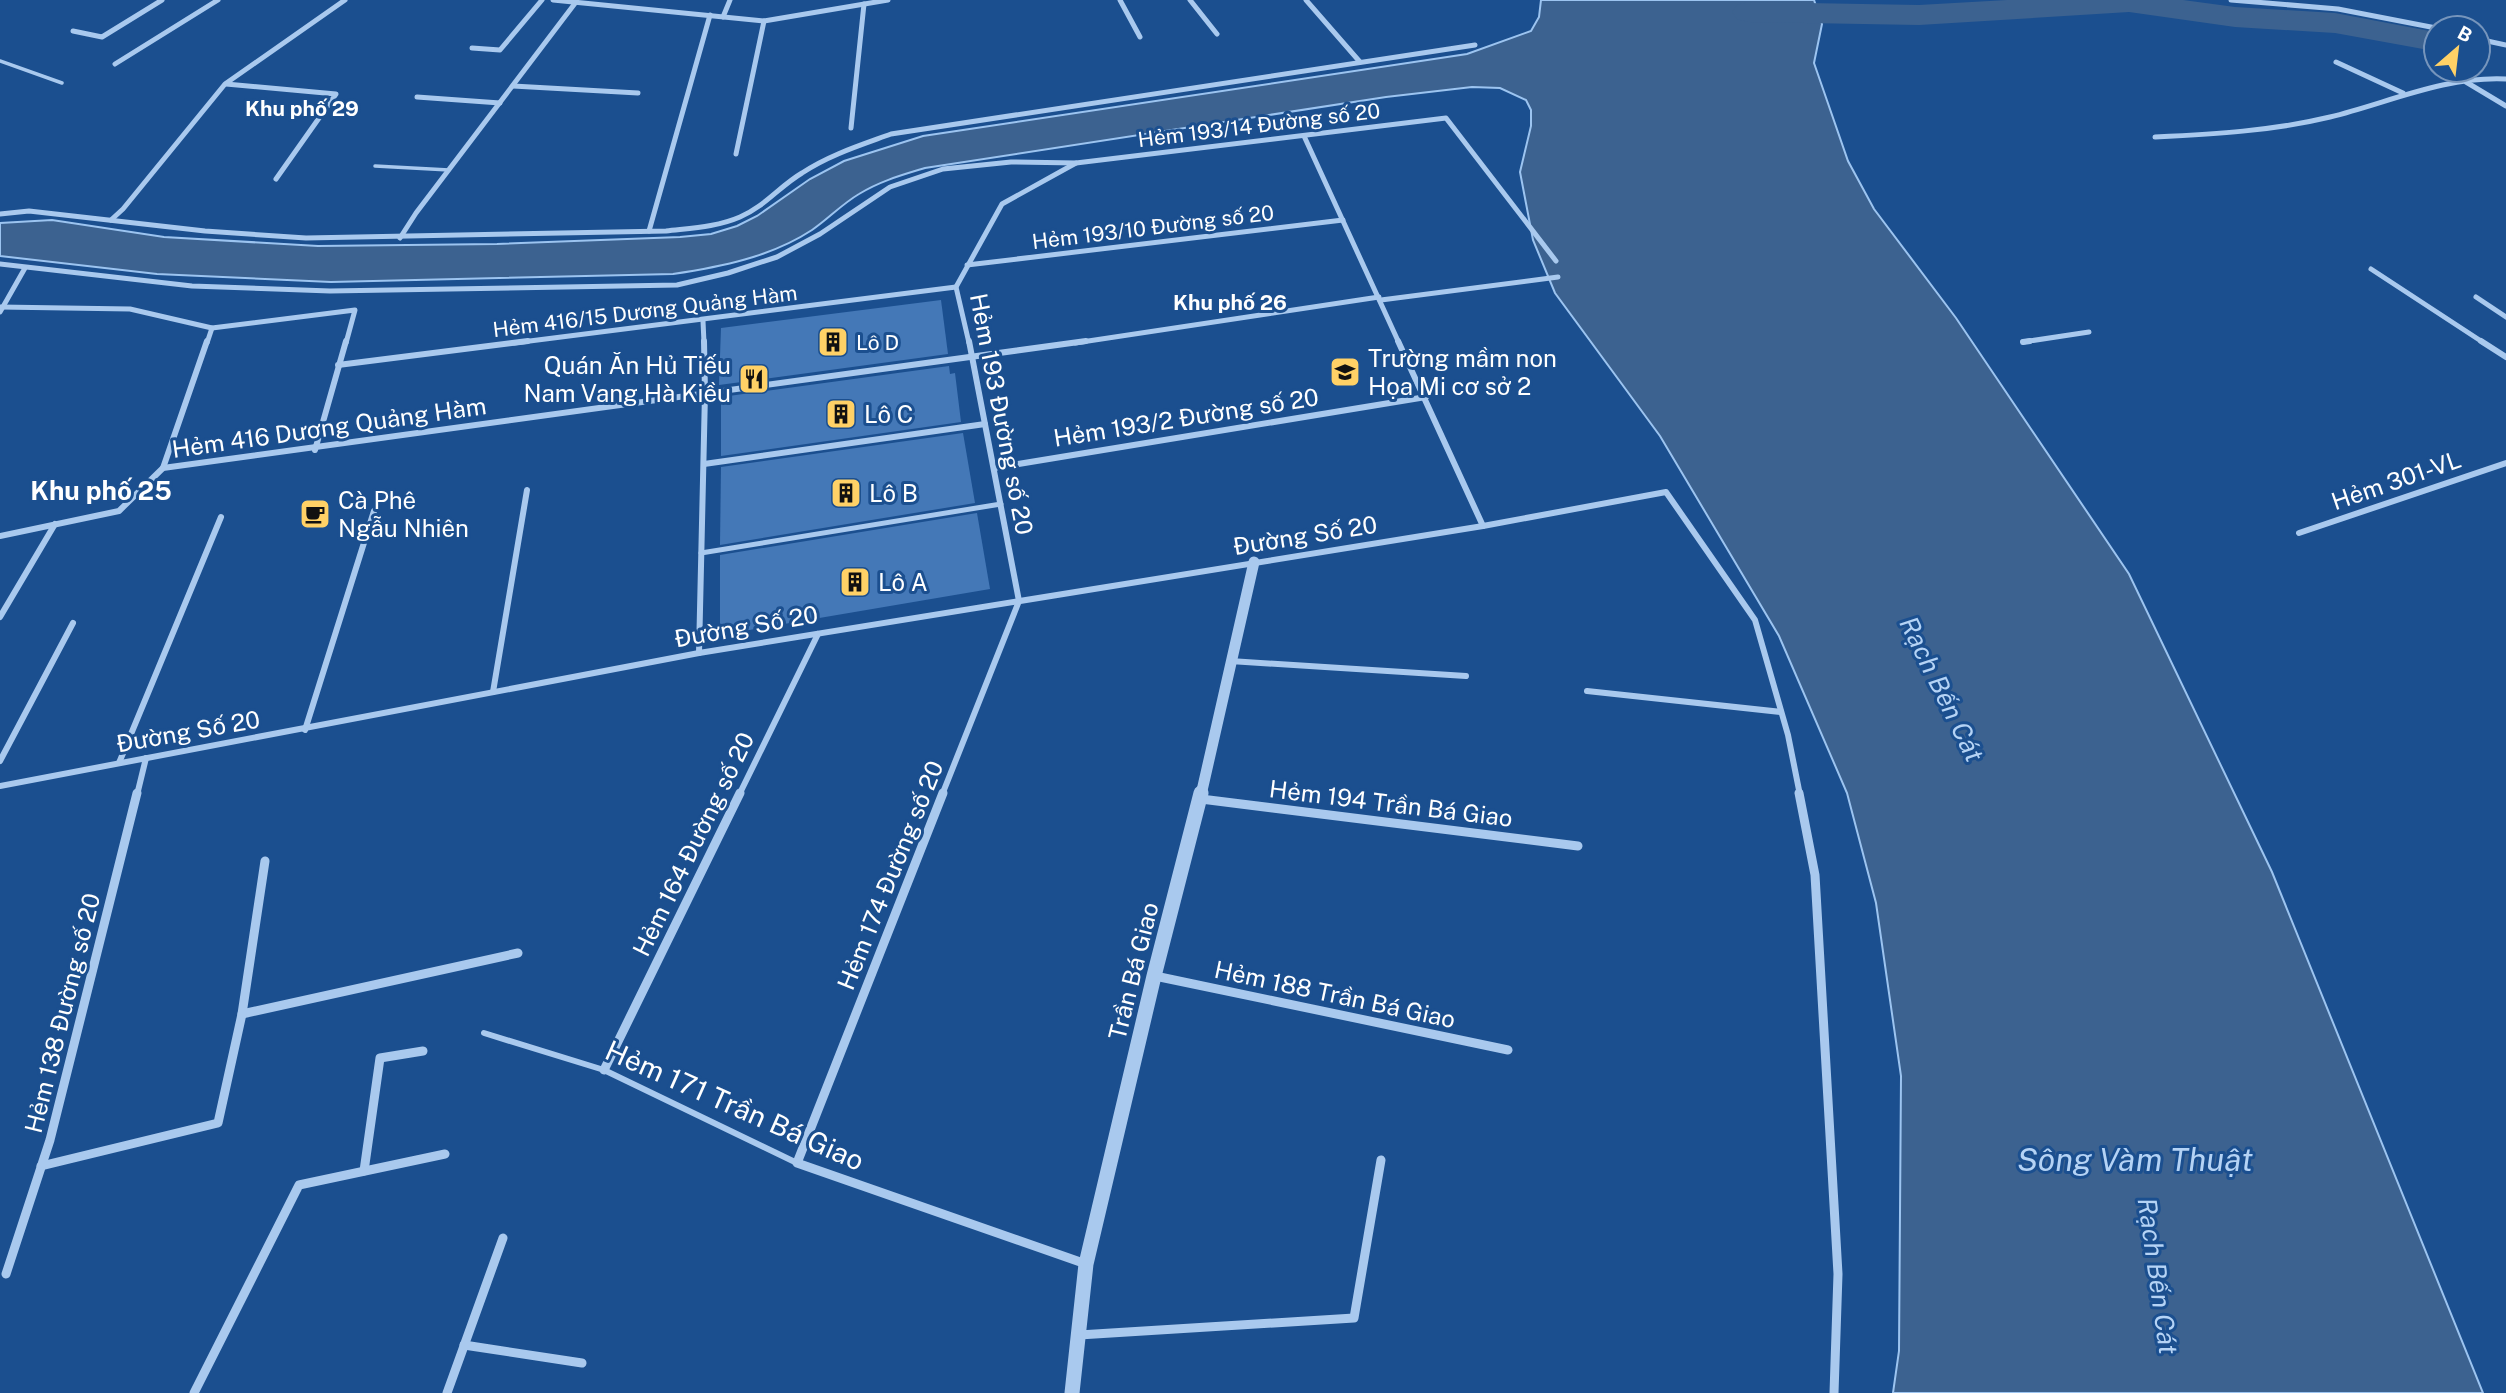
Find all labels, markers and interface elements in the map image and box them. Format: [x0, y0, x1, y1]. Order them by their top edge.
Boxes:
north arrow [2422, 14, 2492, 84]
text: B [2454, 21, 2476, 47]
district label: Khu phố 29 [245, 96, 359, 121]
street label: Hẻm 193/14 Đường số 20 [1136, 98, 1382, 152]
street label: Hẻm 193/10 Đường số 20 [1031, 200, 1275, 254]
street label: Hẻm 416/15 Dương Quảng Hàm [491, 280, 799, 342]
district label: Khu phố 26 [1173, 290, 1287, 315]
street label: Hẻm 193 Đường số 20 [965, 291, 1039, 537]
building icon: Lô D [816, 325, 850, 359]
place label: Lô D [856, 330, 899, 355]
place label: Trường mầm non Họa Mi cơ sở 2 [1368, 344, 1557, 400]
place label: Quán Ăn Hủ Tiếu Nam Vang Hà Kiều [523, 351, 731, 407]
school or university icon: Trường mầm non Họa Mi cơ sở 2 [1328, 355, 1362, 389]
restaurant icon: Quán Ăn Hủ Tiếu Nam Vang Hà Kiều [737, 362, 771, 396]
street label: Hẻm 193/2 Đường số 20 [1051, 382, 1321, 452]
street label: Hẻm 416 Dương Quảng Hàm [170, 391, 488, 463]
building icon: Lô C [824, 397, 858, 431]
place label: Lô C [864, 400, 913, 428]
street label: Hẻm 301-VL [2328, 445, 2464, 515]
district label: Khu phố 25 [30, 475, 172, 506]
building icon: Lô B [829, 476, 863, 510]
place label: Lô B [869, 479, 918, 507]
place label: Cà Phê Ngẫu Nhiên [338, 486, 469, 542]
cafe icon: Cà Phê Ngẫu Nhiên [298, 497, 332, 531]
street label: Đường Số 20 [1231, 510, 1379, 560]
building icon: Lô A [838, 565, 872, 599]
place label: Lô A [878, 568, 928, 596]
street label: Đường Số 20 [672, 600, 820, 652]
water label: Rạch Bến Cát [1893, 611, 1991, 767]
street label: Đường Số 20 [114, 705, 262, 757]
street label: Hẻm 164 Đường số 20 [627, 728, 759, 960]
street label: Hẻm 174 Đường số 20 [831, 756, 949, 994]
street label: Hẻm 194 Trần Bá Giao [1268, 774, 1514, 832]
street label: Hẻm 138 Đường số 20 [19, 890, 105, 1136]
street label: Trần Bá Giao [1102, 899, 1164, 1043]
street label: Hẻm 188 Trần Bá Giao [1212, 955, 1458, 1033]
street label: Hẻm 171 Trần Bá Giao [601, 1033, 869, 1177]
water label: Sông Vàm Thuật [2017, 1141, 2253, 1178]
water label: Rạch Bến Cát [2132, 1196, 2184, 1356]

